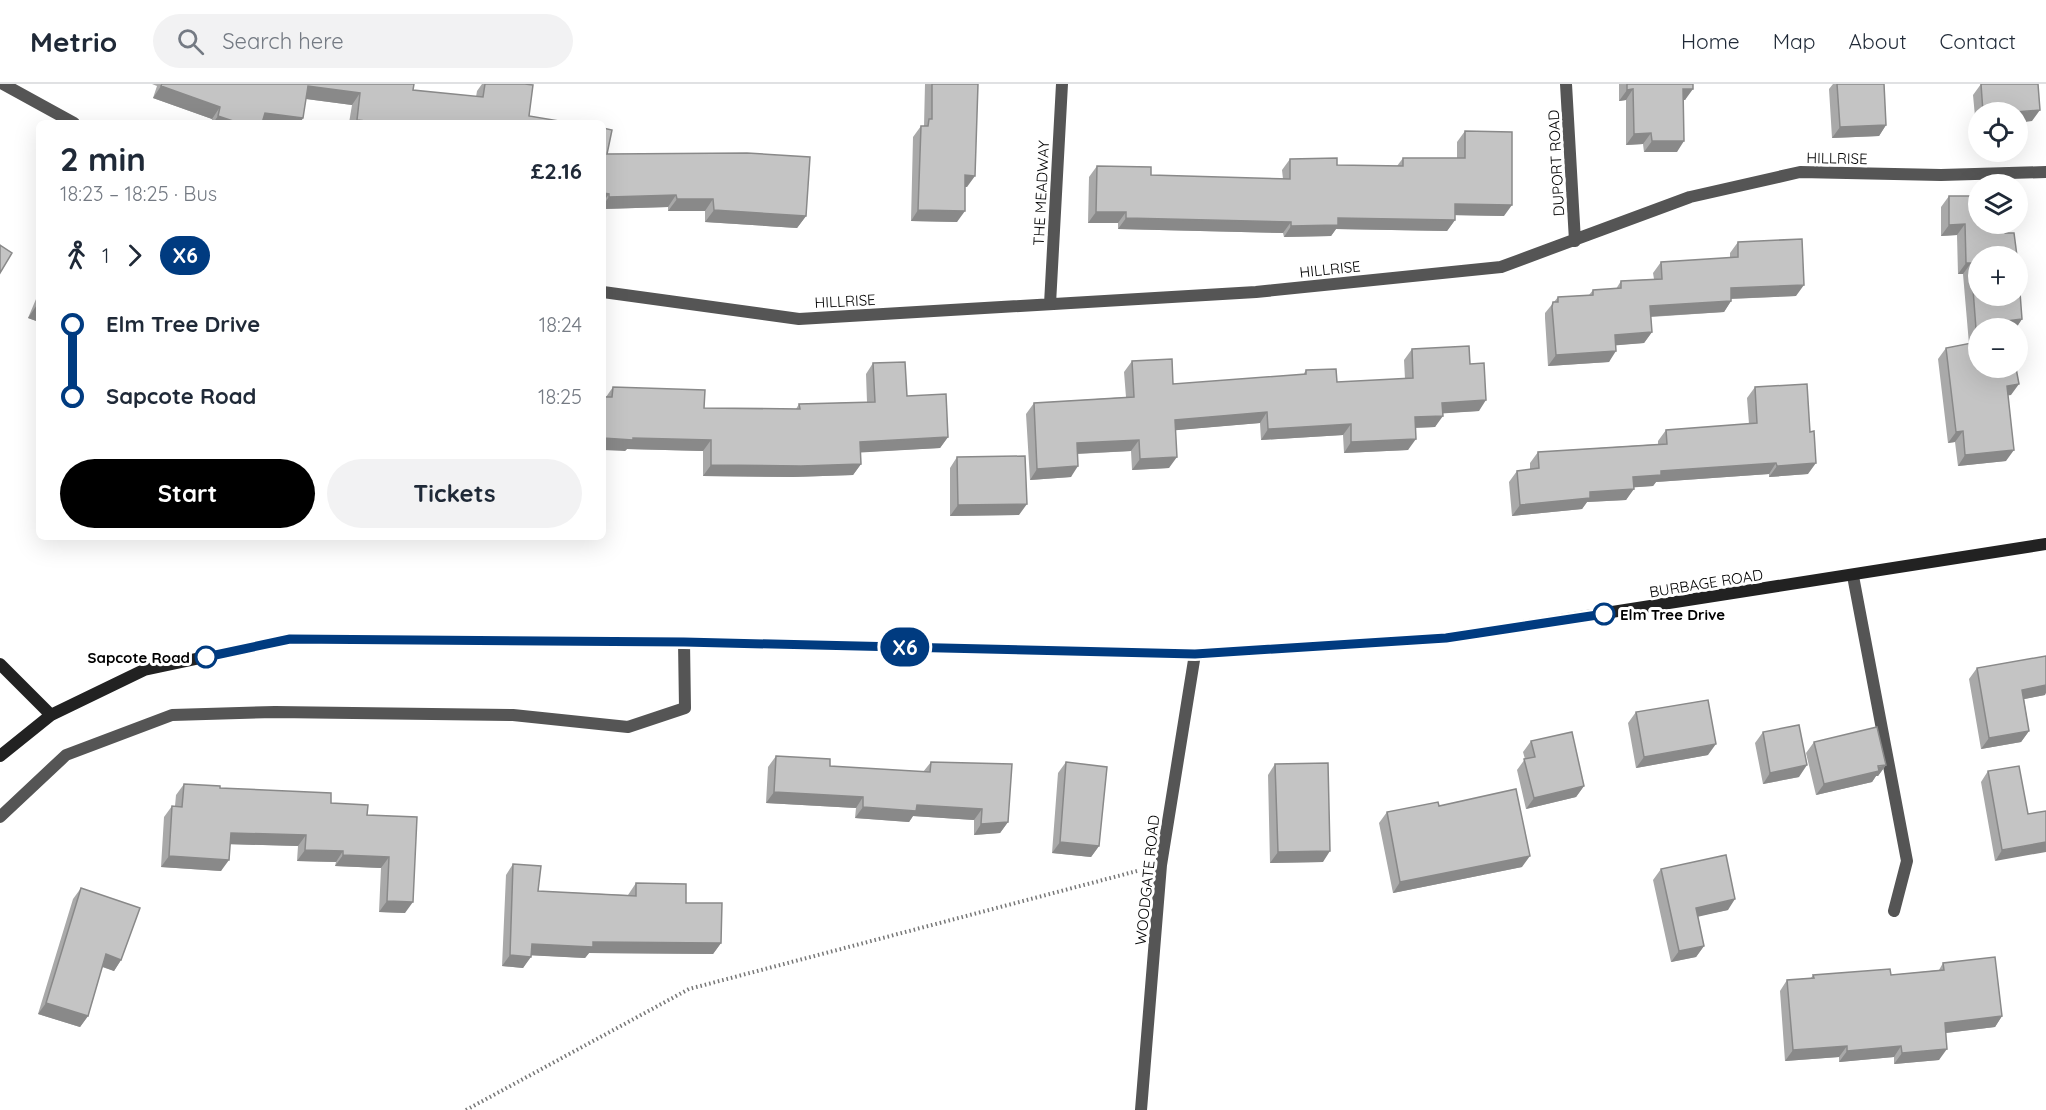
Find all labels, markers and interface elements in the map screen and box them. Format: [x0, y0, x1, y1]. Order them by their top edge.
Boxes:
search box [153, 14, 573, 68]
text: Metrio [30, 24, 117, 59]
icon: search [174, 25, 207, 58]
text: Search here [222, 27, 344, 55]
text: Home [1681, 28, 1740, 54]
text: Map [1773, 28, 1816, 54]
text: About [1849, 28, 1907, 54]
text: Contact [1940, 28, 2016, 54]
map controls [1968, 102, 2028, 378]
button: locate [1968, 102, 2028, 162]
street label: DUPORT ROAD [1544, 109, 1568, 217]
text: 2 min [60, 138, 146, 179]
street label: THE MEADWAY [1029, 139, 1053, 246]
street label: HILLRISE [1806, 148, 1868, 168]
text: £2.16 [531, 157, 582, 185]
button: layers [1968, 174, 2028, 234]
text: 18:23 – 18:25 · Bus [60, 181, 217, 206]
icon: walk [60, 239, 93, 272]
icon: forward [118, 239, 151, 272]
text: X6 [172, 242, 198, 268]
text: 1 [102, 243, 109, 268]
button: + [1968, 246, 2028, 306]
street label: HILLRISE [1299, 256, 1361, 282]
street label: HILLRISE [814, 290, 876, 312]
text: Elm Tree Drive [106, 310, 260, 338]
text: 18:24 [539, 312, 582, 337]
button: − [1968, 318, 2028, 378]
text: Sapcote Road [106, 382, 256, 410]
text: 18:25 [538, 384, 582, 409]
button: Start [60, 459, 315, 528]
button: Tickets [327, 459, 582, 528]
street label: BURBAGE ROAD [1648, 565, 1764, 601]
marker: Elm Tree Drive [1593, 603, 1615, 625]
place label: Elm Tree Drive [1620, 605, 1725, 624]
line badge: X6 [878, 628, 932, 666]
text: X6 [892, 634, 918, 660]
marker: Sapcote Road [195, 646, 217, 668]
place label: Sapcote Road [88, 648, 190, 667]
street label: WOODGATE ROAD [1131, 814, 1163, 946]

